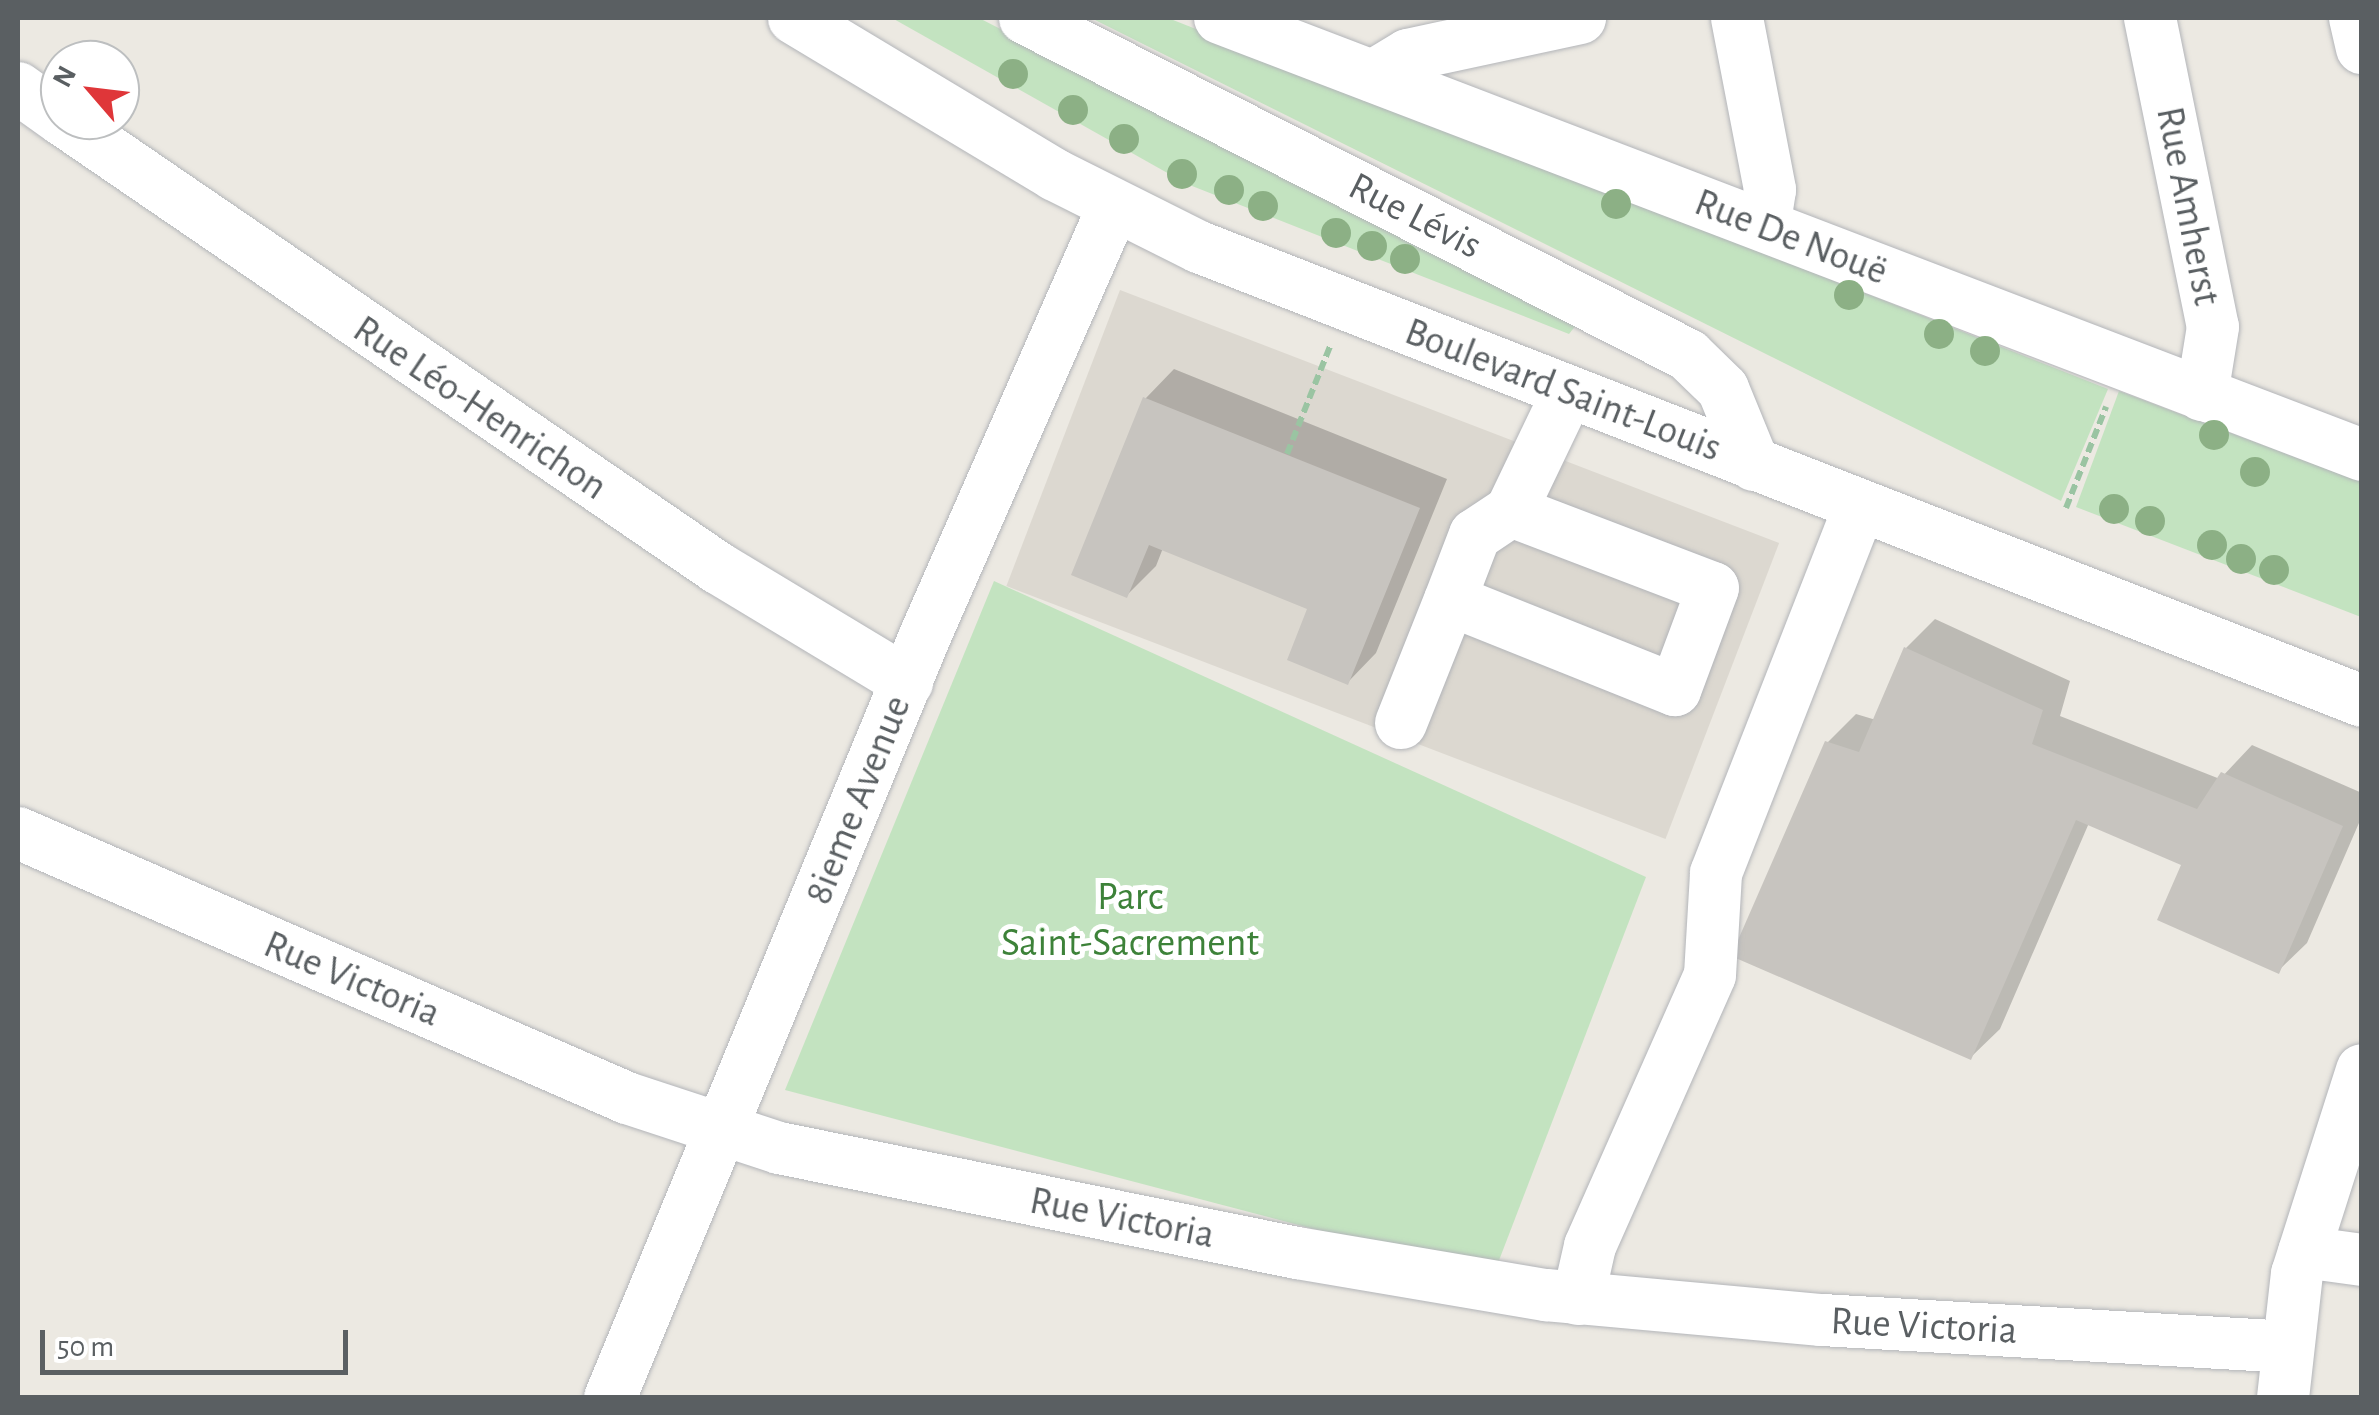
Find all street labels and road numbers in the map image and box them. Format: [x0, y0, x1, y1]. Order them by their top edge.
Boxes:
street label: Rue Amherst [2145, 103, 2231, 309]
street label: Rue Lévis [1341, 162, 1489, 270]
street label: Rue De Nouë [1688, 178, 1894, 296]
street label: Rue Léo-Henrichon [344, 305, 616, 511]
street label: Boulevard Saint-Louis [1398, 308, 1728, 472]
street label: 8ieme Avenue [794, 689, 922, 911]
street label: Rue Victoria [257, 920, 447, 1038]
street label: Rue Victoria [1026, 1177, 1218, 1259]
street label: Rue Victoria [1829, 1297, 2019, 1355]

